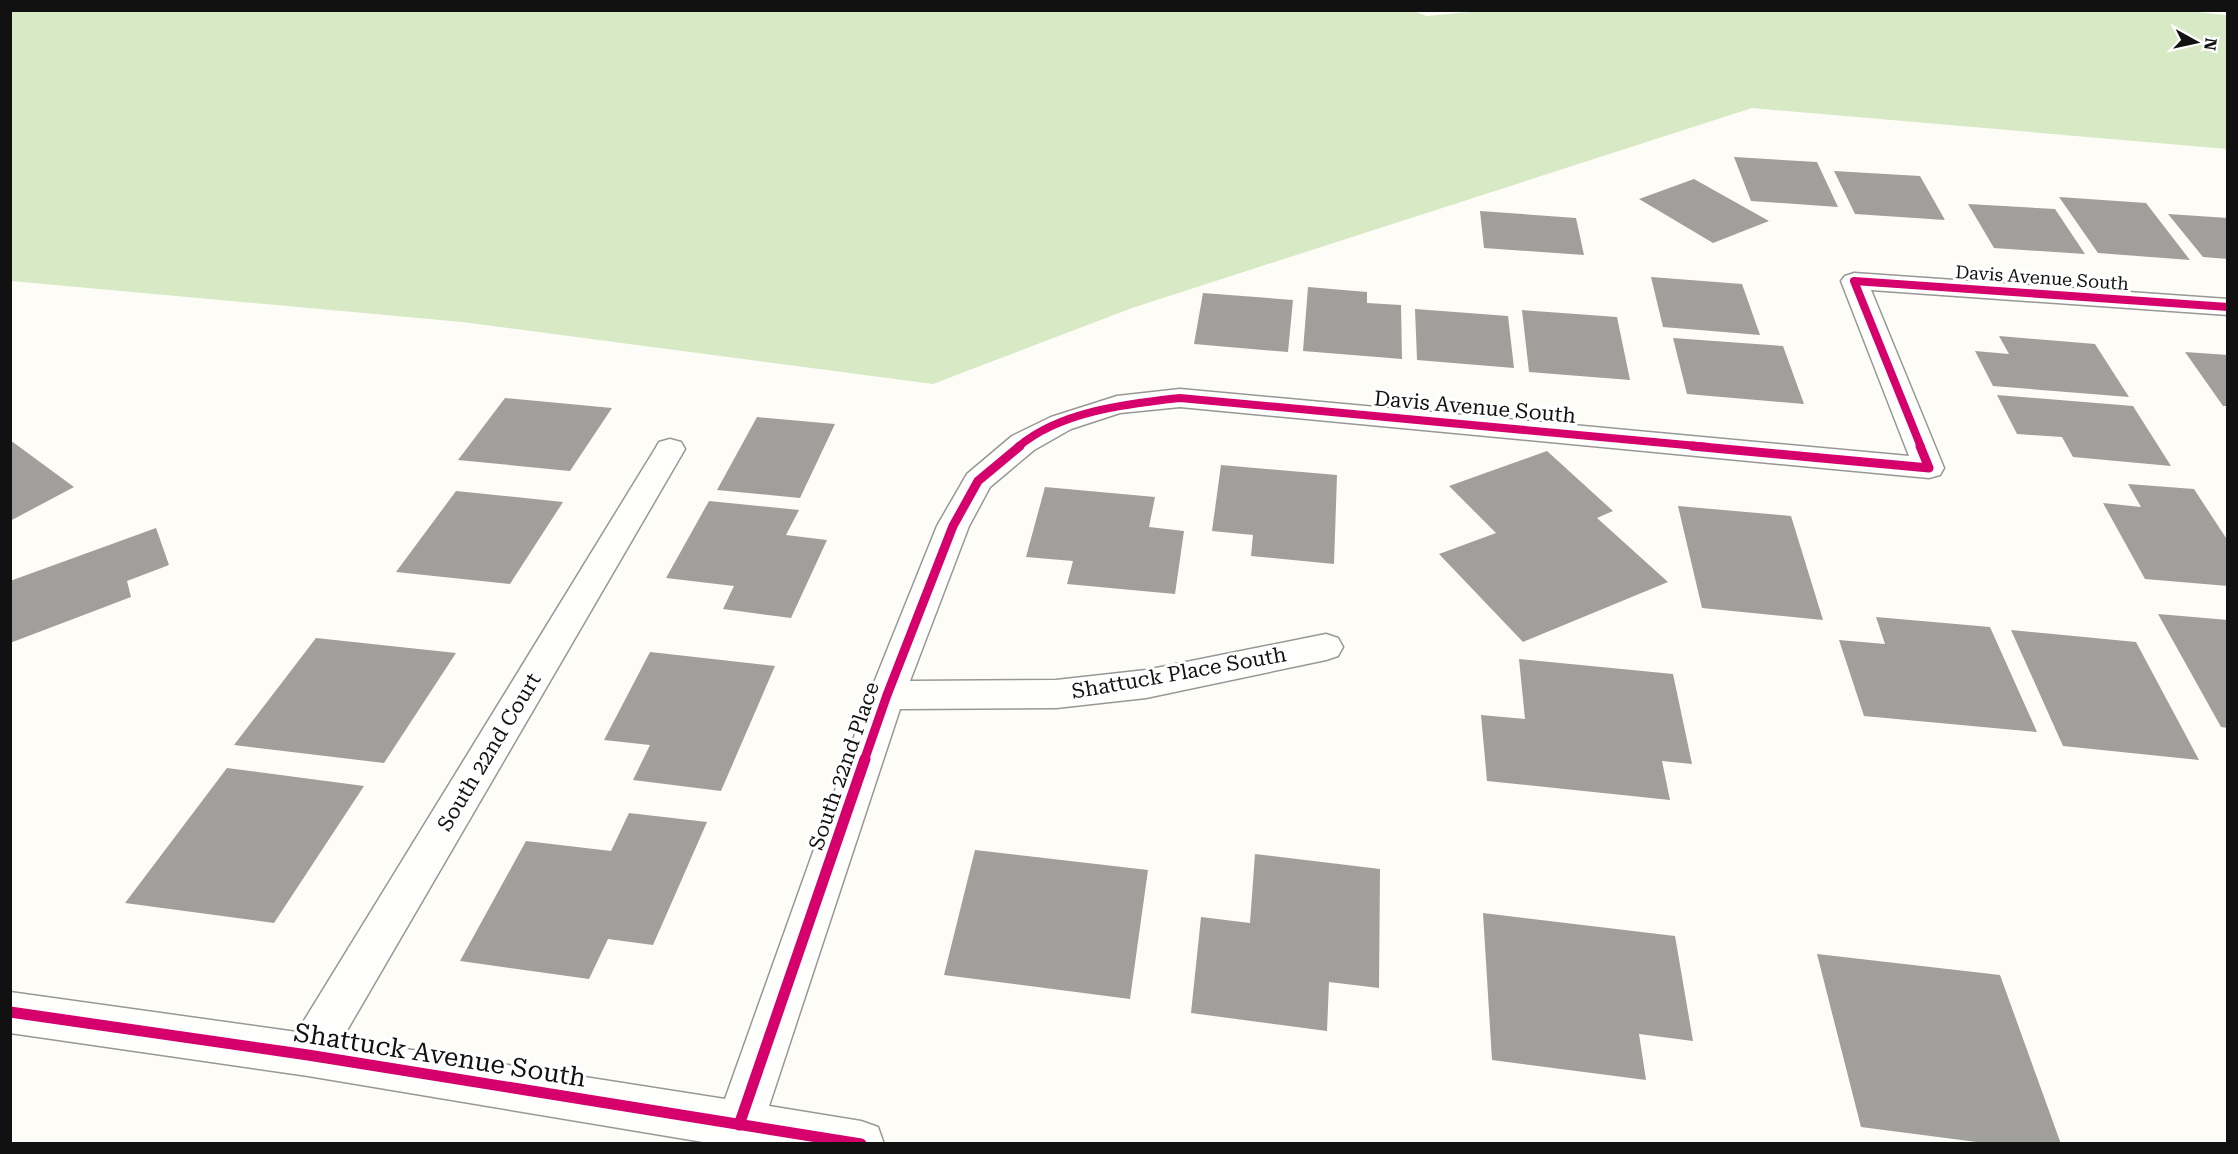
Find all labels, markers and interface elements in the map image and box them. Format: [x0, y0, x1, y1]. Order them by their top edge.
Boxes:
north arrow [2166, 12, 2226, 72]
text: N [2200, 37, 2221, 51]
street label: Davis Avenue South [1955, 261, 2130, 294]
street label: Davis Avenue South [1373, 386, 1577, 428]
street label: Shattuck Place South [1070, 642, 1289, 704]
street label: South 22nd Court [432, 669, 546, 835]
street label: South 22nd Place [804, 679, 884, 853]
street label: Shattuck Avenue South [292, 1017, 588, 1093]

